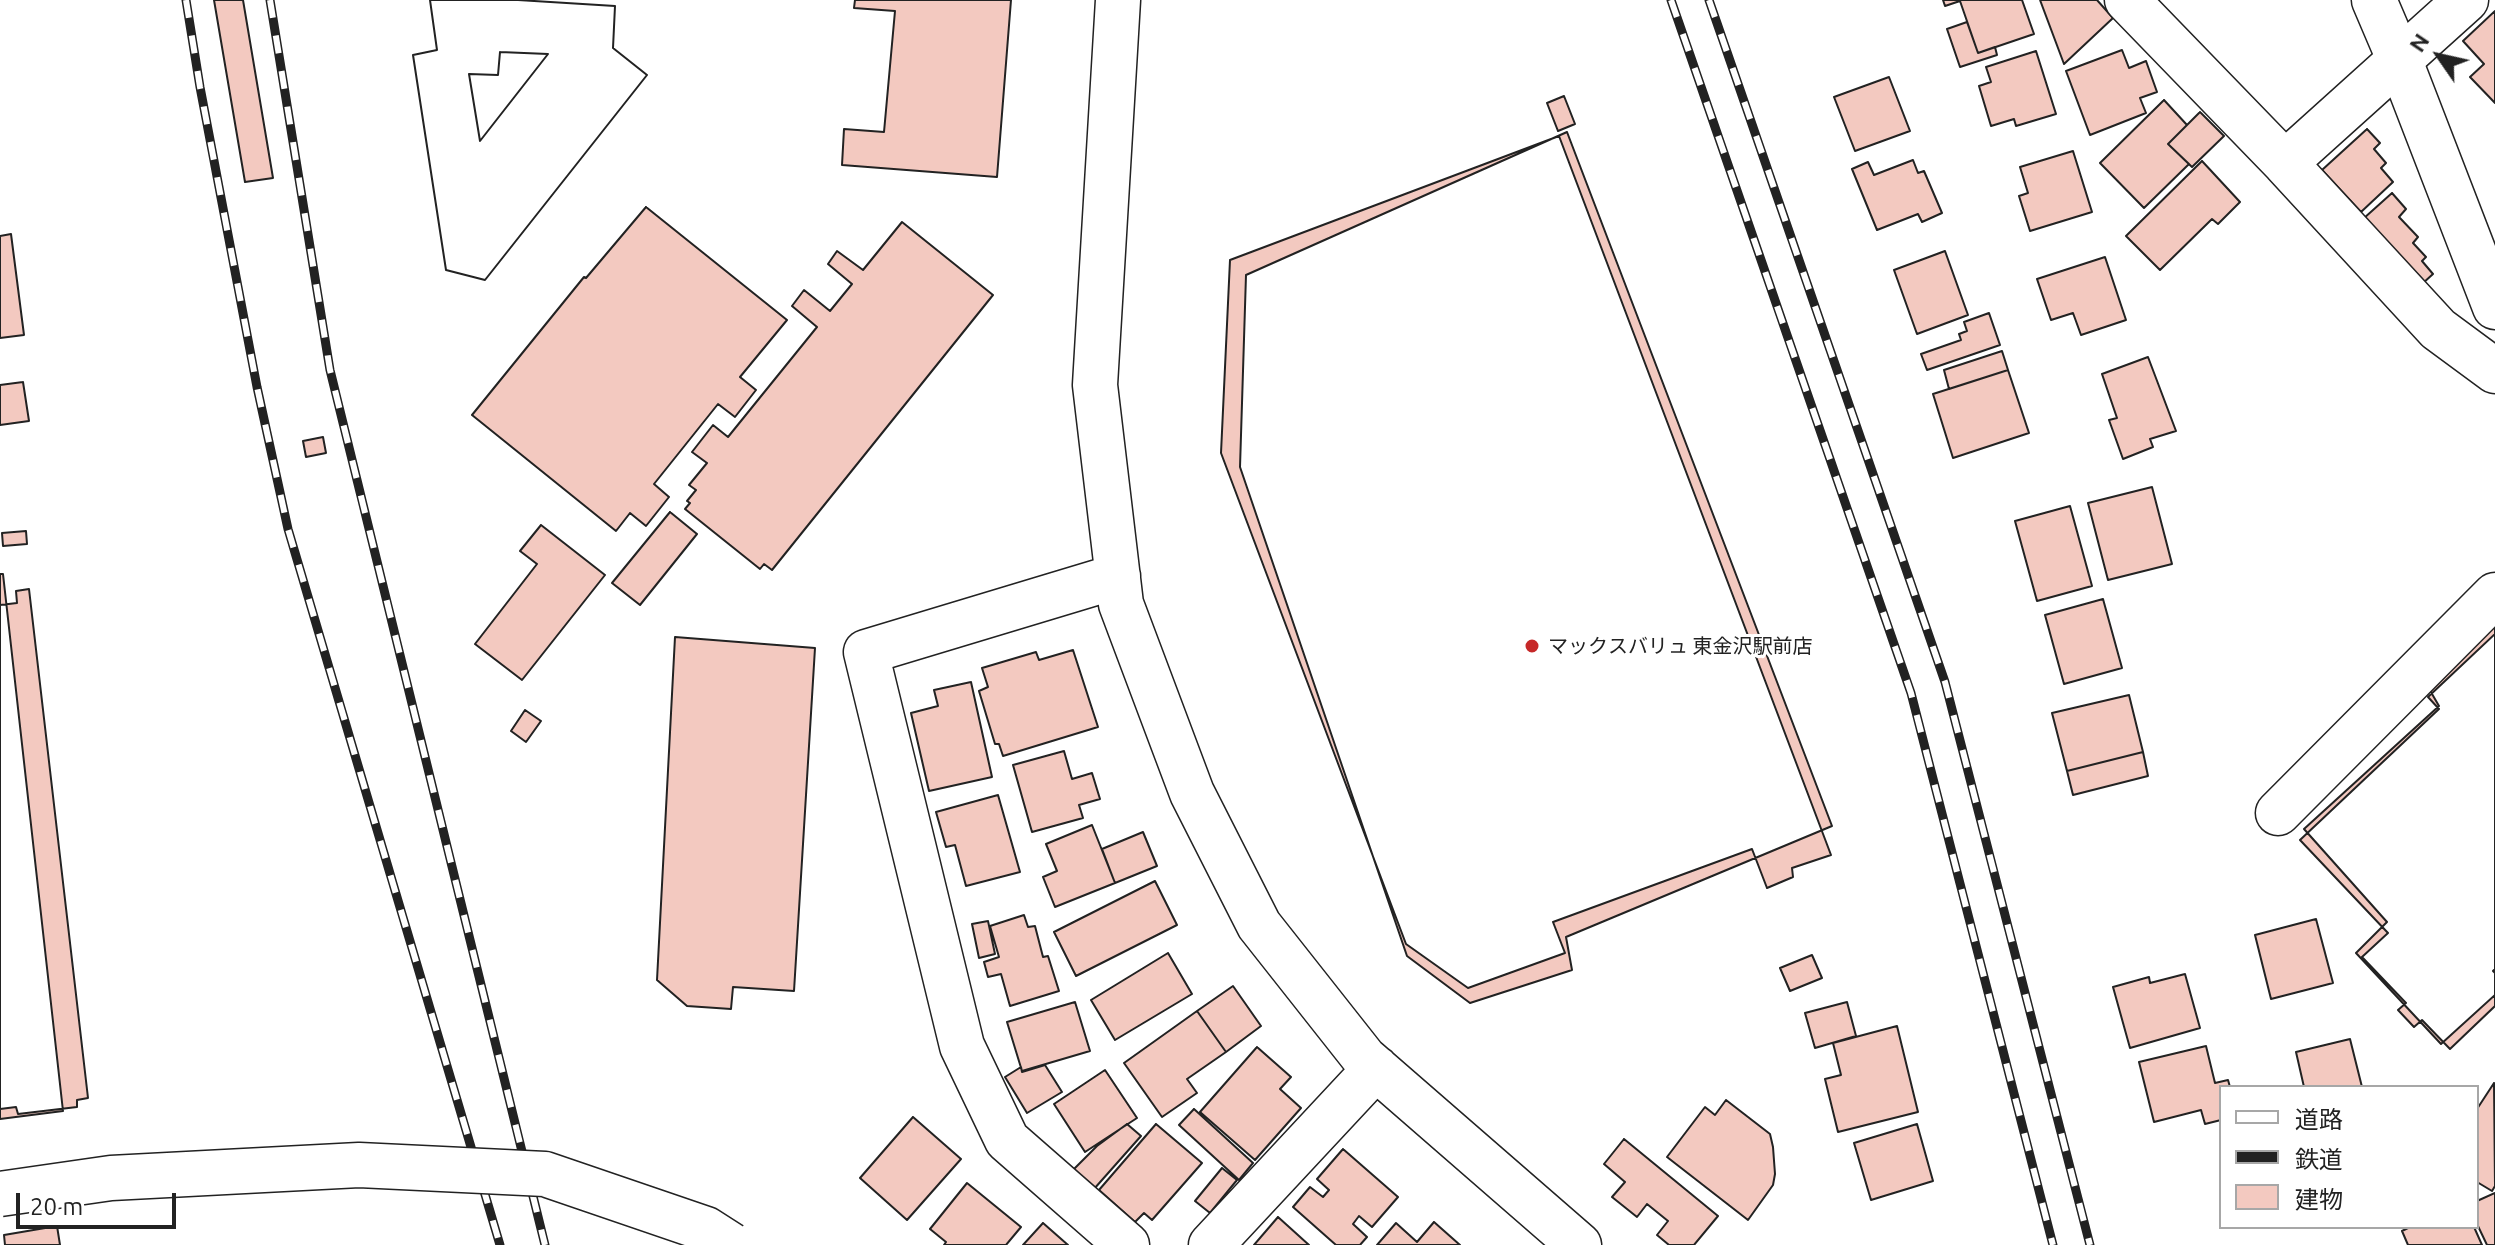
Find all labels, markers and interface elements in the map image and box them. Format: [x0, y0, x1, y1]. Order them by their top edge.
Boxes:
north arrow [2399, 16, 2479, 96]
text: N [2404, 29, 2434, 56]
place label: マックスバリュ 東金沢駅前店 [1548, 634, 1813, 658]
marker: マックスバリュ 東金沢駅前店 [1523, 637, 1541, 655]
legend [2219, 1085, 2479, 1229]
text: 道路 [2295, 1106, 2343, 1133]
text: 鉄道 [2295, 1146, 2343, 1173]
scale bar [20, 1177, 180, 1227]
text: 建物 [2295, 1186, 2343, 1213]
text: 20 m [30, 1193, 83, 1220]

